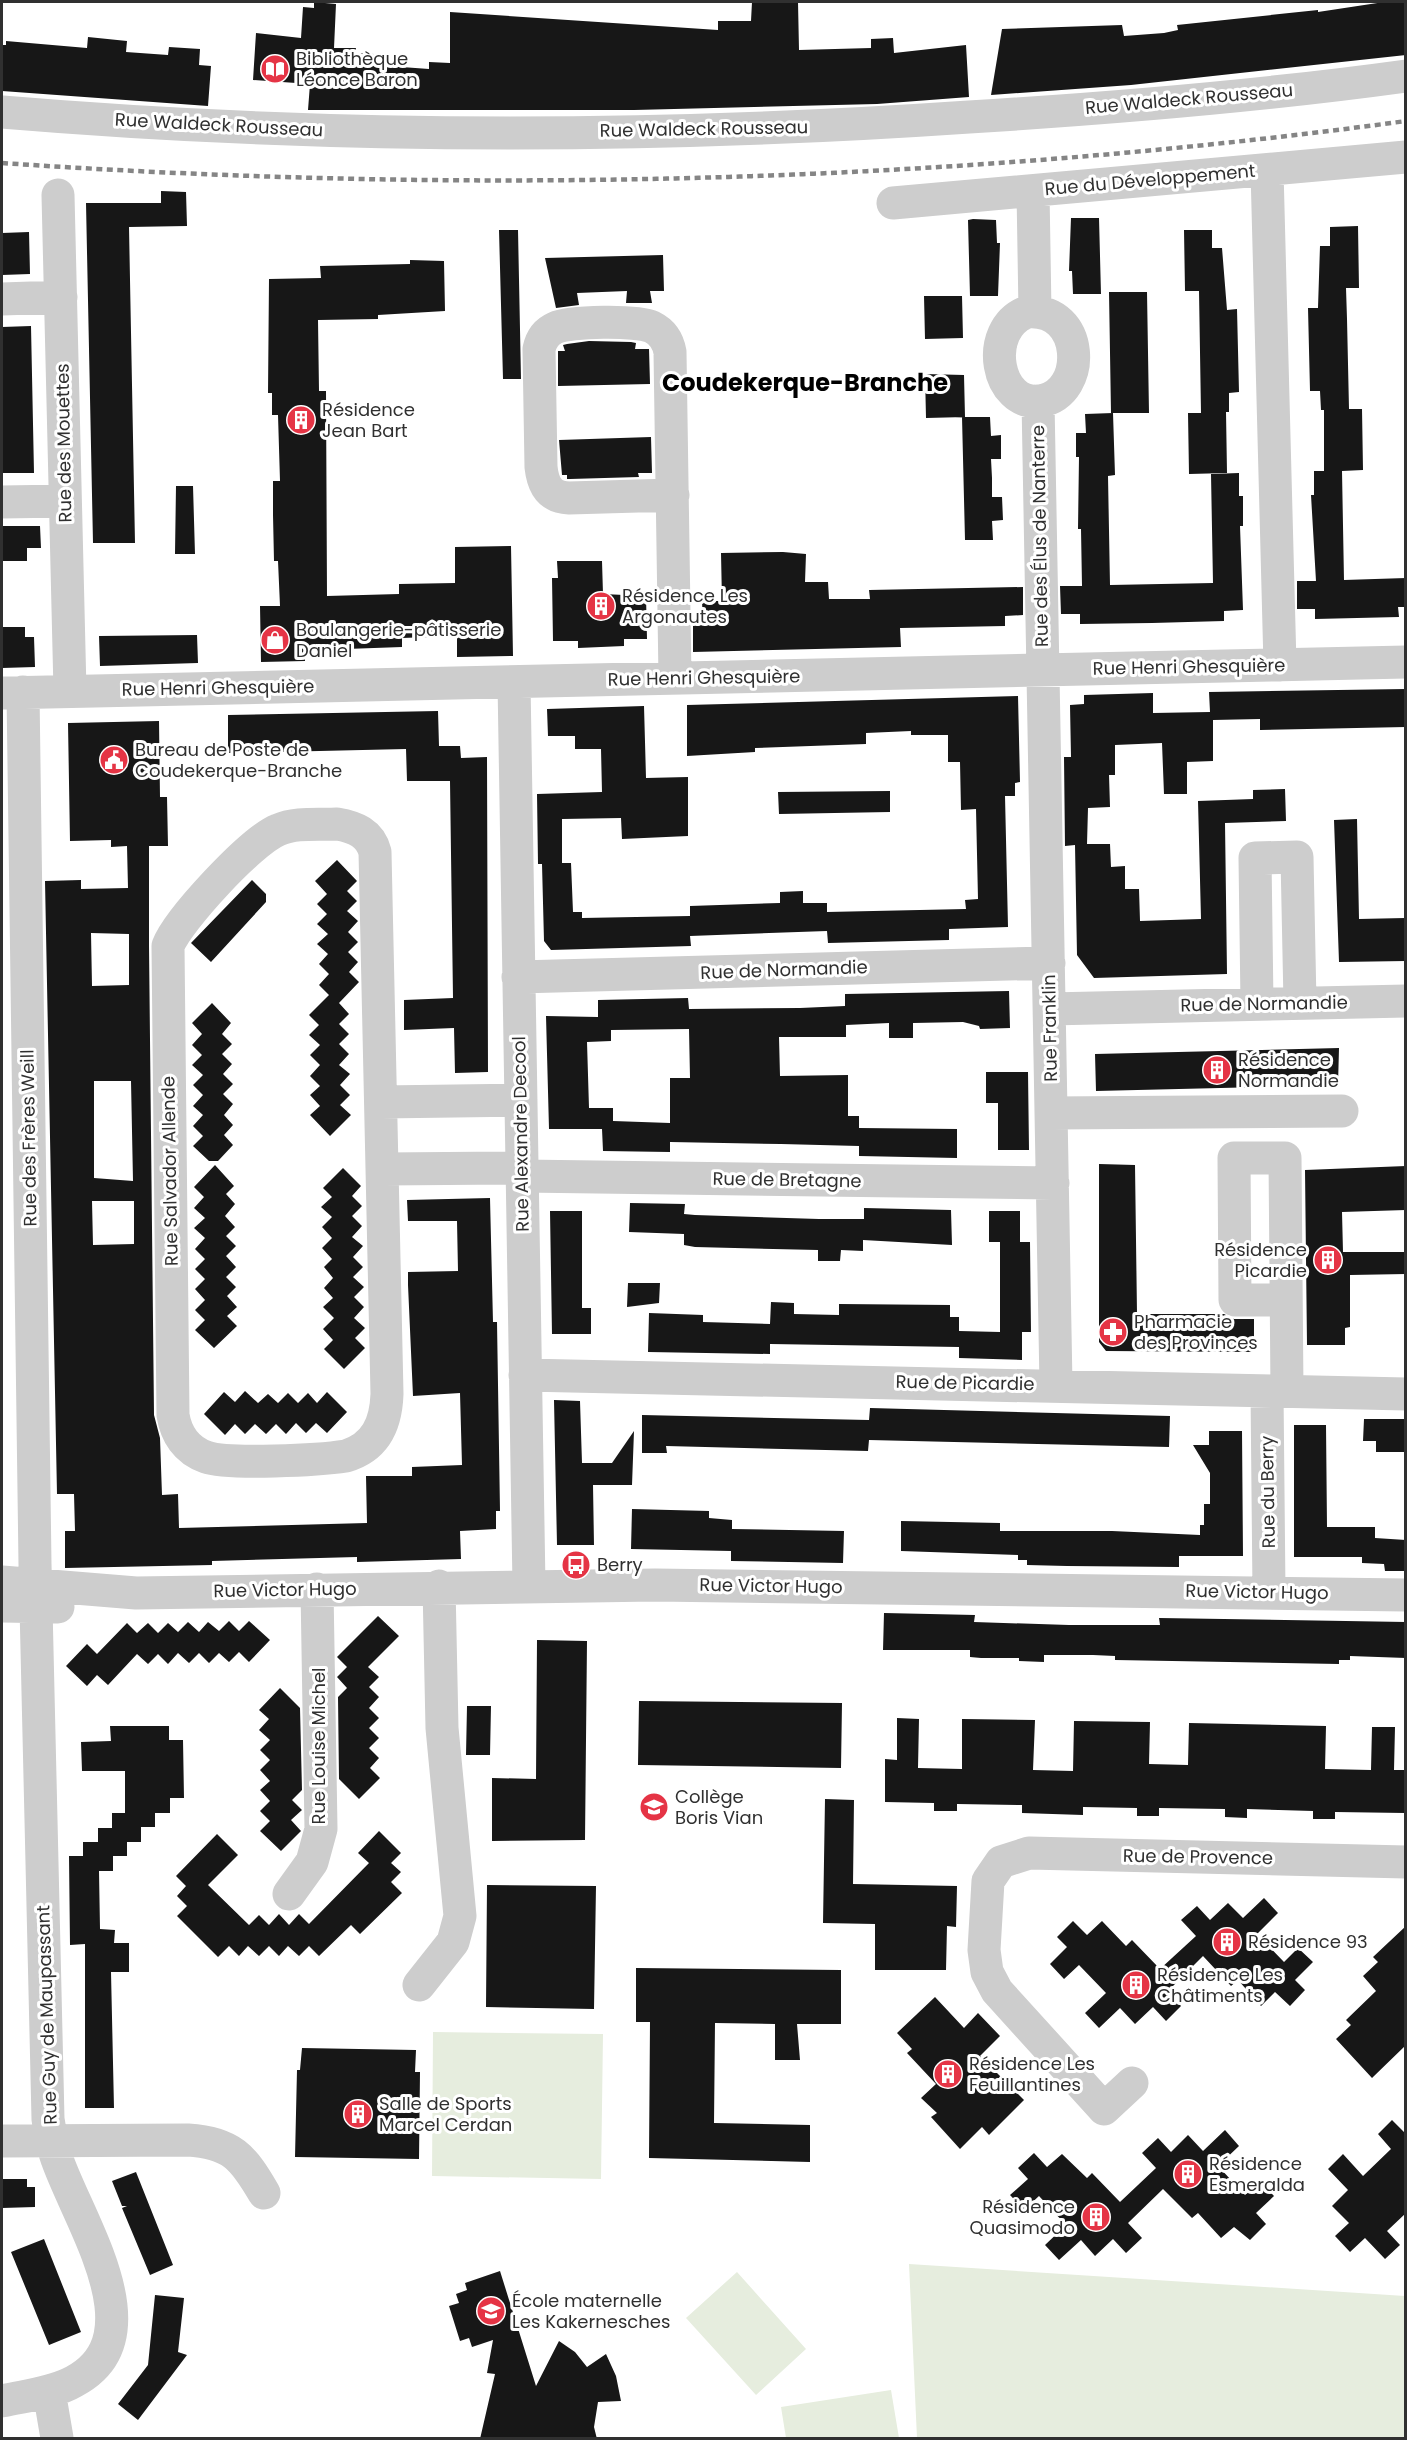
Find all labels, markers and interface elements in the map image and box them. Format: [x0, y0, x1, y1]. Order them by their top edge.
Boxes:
place label: Bibliothèque Léonce Baron [296, 46, 418, 92]
library icon: Bibliothèque Léonce Baron [259, 53, 291, 85]
street label: Rue Waldeck Rousseau [1084, 77, 1294, 120]
street label: Rue Waldeck Rousseau [114, 107, 324, 142]
street label: Rue Waldeck Rousseau [600, 114, 808, 143]
street label: Rue du Développement [1044, 158, 1256, 201]
street label: Rue des Mouettes [50, 363, 77, 523]
district label: Coudekerque-Branche [662, 366, 948, 399]
place label: Résidence Jean Bart [322, 397, 415, 443]
building icon: Résidence Jean Bart [285, 404, 317, 436]
street label: Rue des Élus de Nanterre [1025, 425, 1054, 647]
place label: Résidence Les Argonautes [622, 583, 748, 629]
building icon: Résidence Les Argonautes [585, 590, 617, 622]
place label: Boulangerie-pâtisserie Daniel [296, 617, 501, 663]
shop icon: Boulangerie-pâtisserie Daniel [259, 624, 291, 656]
street label: Rue Henri Ghesquière [1092, 652, 1286, 681]
street label: Rue Henri Ghesquière [607, 663, 801, 692]
street label: Rue Henri Ghesquière [121, 673, 315, 702]
place label: Bureau de Poste de Coudekerque-Branche [135, 737, 342, 783]
public building icon: Bureau de Poste de Coudekerque-Branche [98, 744, 130, 776]
street label: Rue de Normandie [700, 954, 868, 985]
street label: Rue Franklin [1036, 974, 1063, 1082]
street label: Rue de Normandie [1180, 990, 1348, 1017]
street label: Rue Alexandre Decool [506, 1036, 535, 1232]
place label: Résidence Normandie [1238, 1047, 1339, 1093]
street label: Rue des Frères Weill [14, 1049, 43, 1227]
building icon: Résidence Normandie [1201, 1054, 1233, 1086]
street label: Rue Salvador Allende [155, 1076, 184, 1266]
street label: Rue de Bretagne [712, 1166, 862, 1193]
place label: Résidence Picardie [1214, 1237, 1307, 1283]
building icon: Résidence Picardie [1312, 1244, 1344, 1276]
place label: Pharmacie des Provinces [1134, 1309, 1258, 1355]
pharmacy icon: Pharmacie des Provinces [1097, 1316, 1129, 1348]
street label: Rue de Picardie [895, 1369, 1035, 1396]
street label: Rue du Berry [1254, 1435, 1281, 1549]
bus stop icon: Berry [560, 1549, 592, 1581]
place label: Berry [597, 1552, 643, 1577]
street label: Rue Victor Hugo [699, 1572, 843, 1599]
street label: Rue Victor Hugo [213, 1576, 357, 1603]
street label: Rue Victor Hugo [1185, 1578, 1329, 1605]
street label: Rue Louise Michel [306, 1668, 331, 1825]
place label: Collège Boris Vian [675, 1784, 763, 1830]
school or university icon: Collège Boris Vian [638, 1791, 670, 1823]
street label: Rue de Provence [1123, 1843, 1273, 1870]
street label: Rue Guy de Maupassant [30, 1905, 63, 2125]
building icon: Résidence 93 [1211, 1926, 1243, 1958]
place label: Résidence 93 [1248, 1929, 1368, 1954]
place label: Résidence Les Châtiments [1157, 1962, 1283, 2008]
building icon: Résidence Les Châtiments [1120, 1969, 1152, 2001]
place label: Résidence Les Feuillantines [969, 2051, 1095, 2097]
building icon: Résidence Les Feuillantines [932, 2058, 964, 2090]
place label: Salle de Sports Marcel Cerdan [379, 2091, 512, 2137]
building icon: Salle de Sports Marcel Cerdan [342, 2098, 374, 2130]
place label: Résidence Esmeralda [1209, 2151, 1305, 2197]
building icon: Résidence Esmeralda [1172, 2158, 1204, 2190]
place label: Résidence Quasimodo [970, 2194, 1075, 2240]
building icon: Résidence Quasimodo [1080, 2201, 1112, 2233]
place label: École maternelle Les Kakernesches [512, 2288, 670, 2334]
school or university icon: École maternelle Les Kakernesches [475, 2295, 507, 2327]

